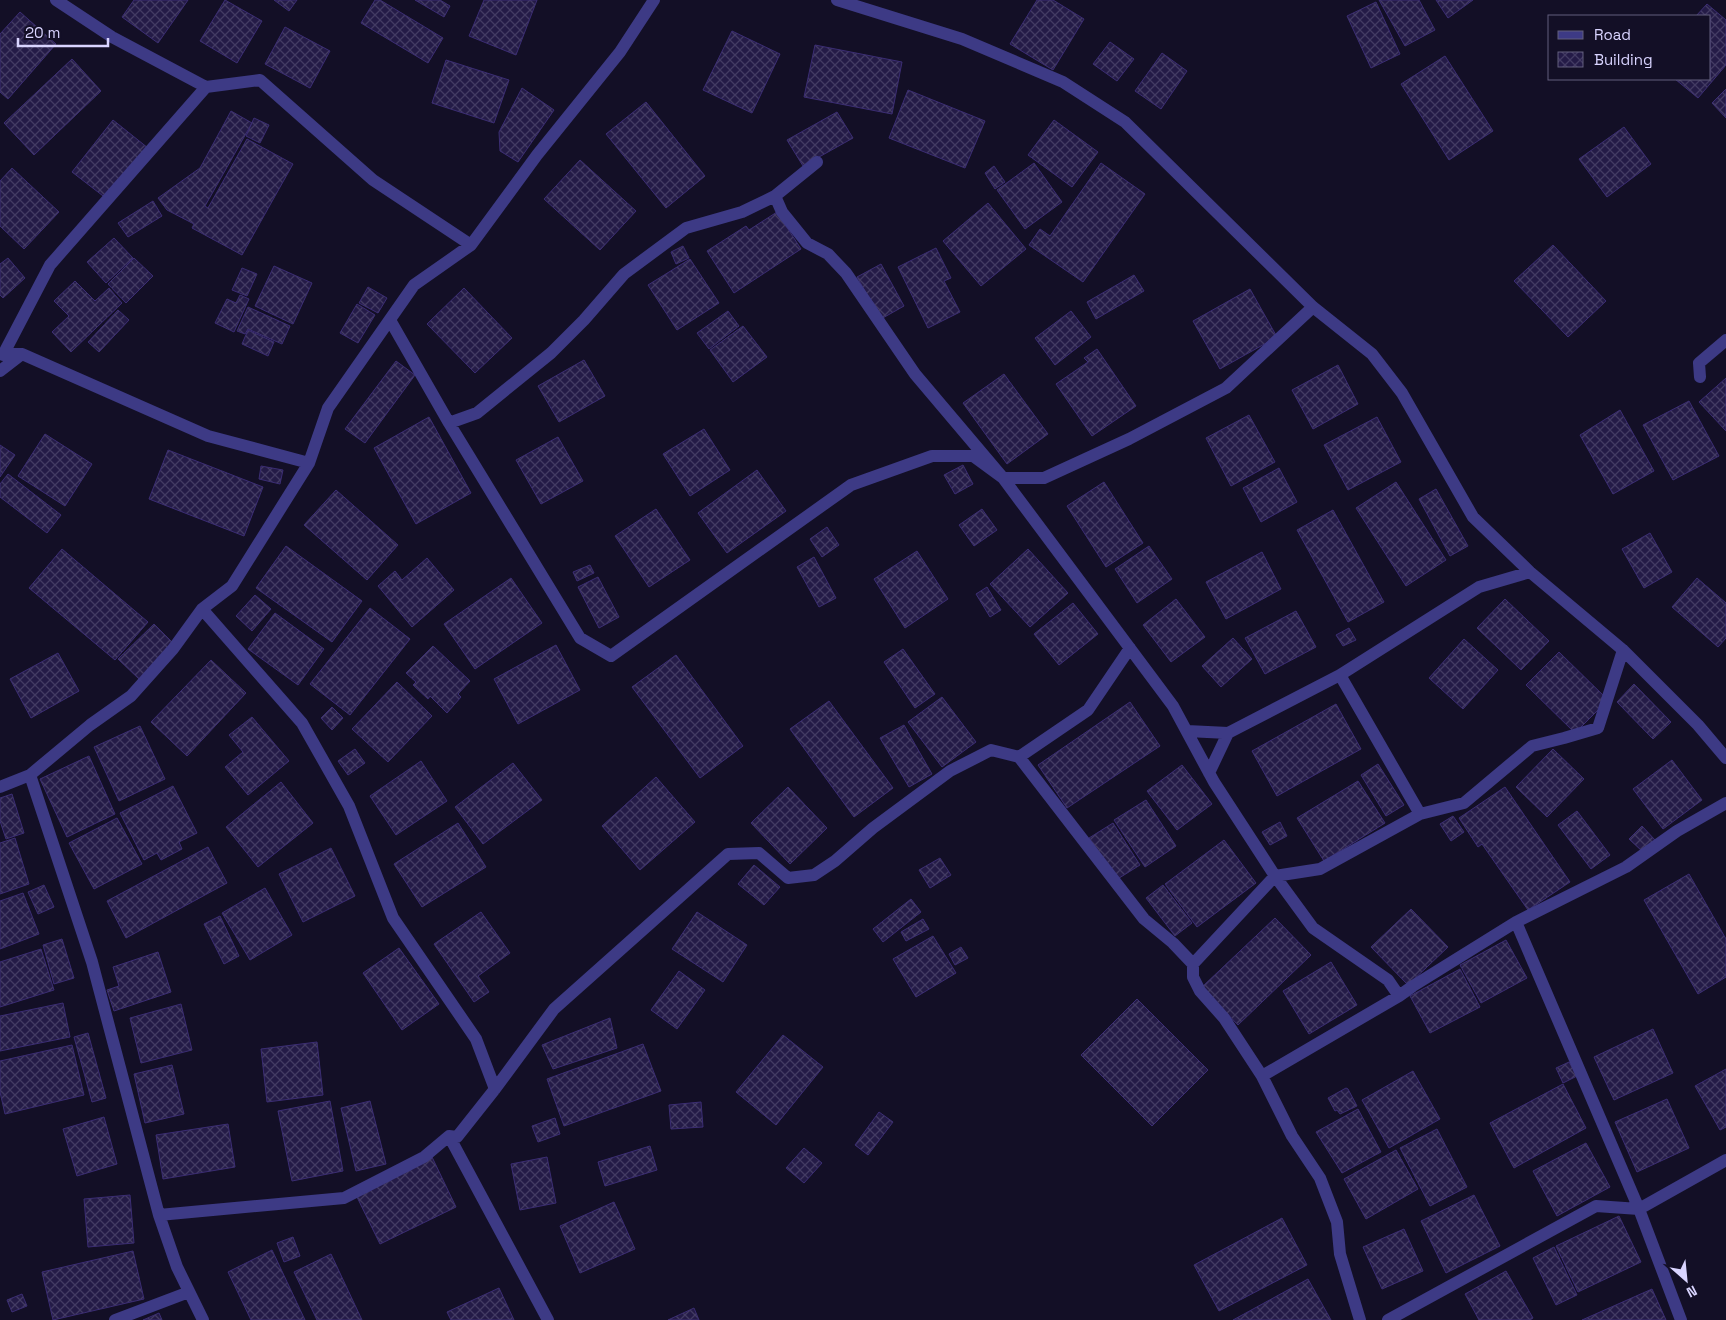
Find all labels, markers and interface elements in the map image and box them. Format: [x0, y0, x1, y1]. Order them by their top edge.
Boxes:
scale bar [18, 15, 108, 47]
legend [1548, 15, 1711, 80]
text: 20 m [25, 23, 60, 42]
text: Road [1594, 25, 1631, 44]
text: Building [1594, 50, 1653, 69]
north arrow [1661, 1255, 1711, 1305]
text: N [1684, 1281, 1700, 1302]

